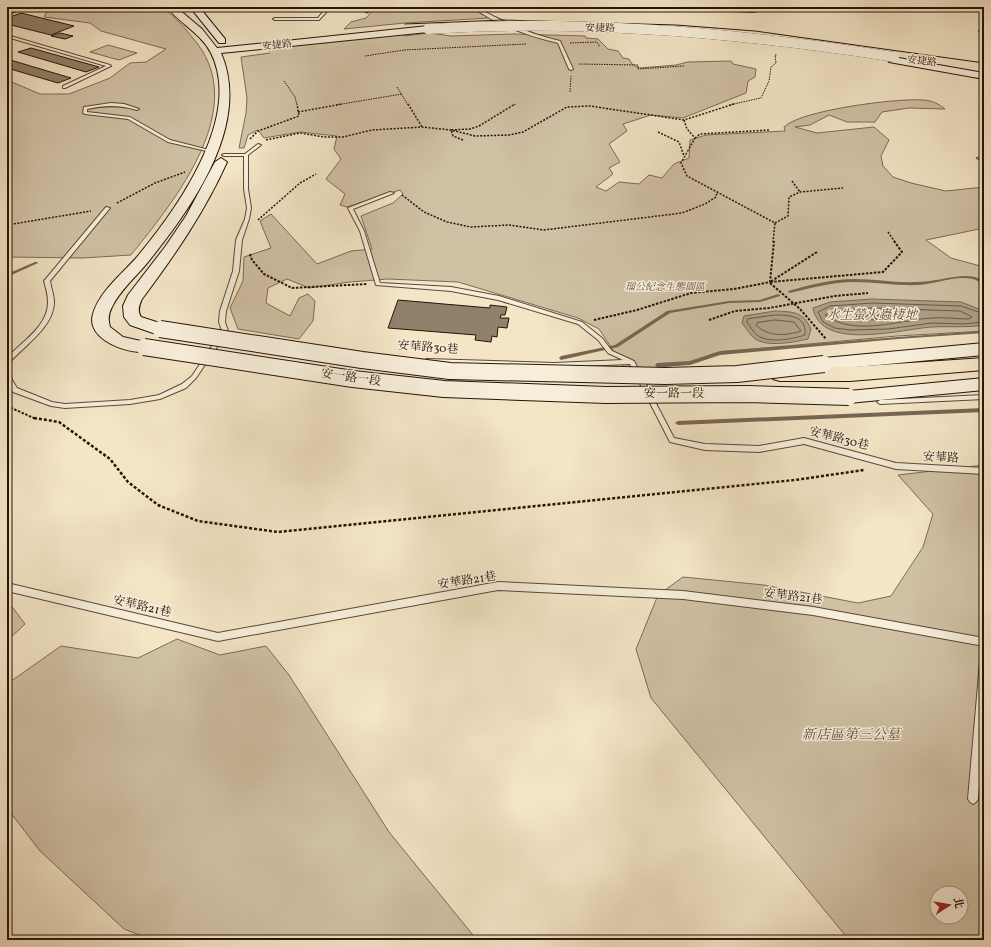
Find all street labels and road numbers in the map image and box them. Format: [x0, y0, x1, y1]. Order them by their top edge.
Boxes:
street label: 安捷路 [585, 21, 615, 35]
street label: 安捷路 [261, 36, 293, 54]
street label: 安捷路 [906, 52, 938, 70]
street label: 安華路30巷 [397, 338, 459, 358]
street label: 安一路一段 [320, 366, 382, 390]
street label: 安一路一段 [644, 386, 704, 402]
street label: 安華路30巷 [807, 424, 871, 454]
street label: 安華路 [923, 449, 959, 467]
street label: 安華路21巷 [437, 568, 497, 594]
street label: 安華路21巷 [763, 585, 823, 609]
street label: 安華路21巷 [111, 593, 173, 621]

